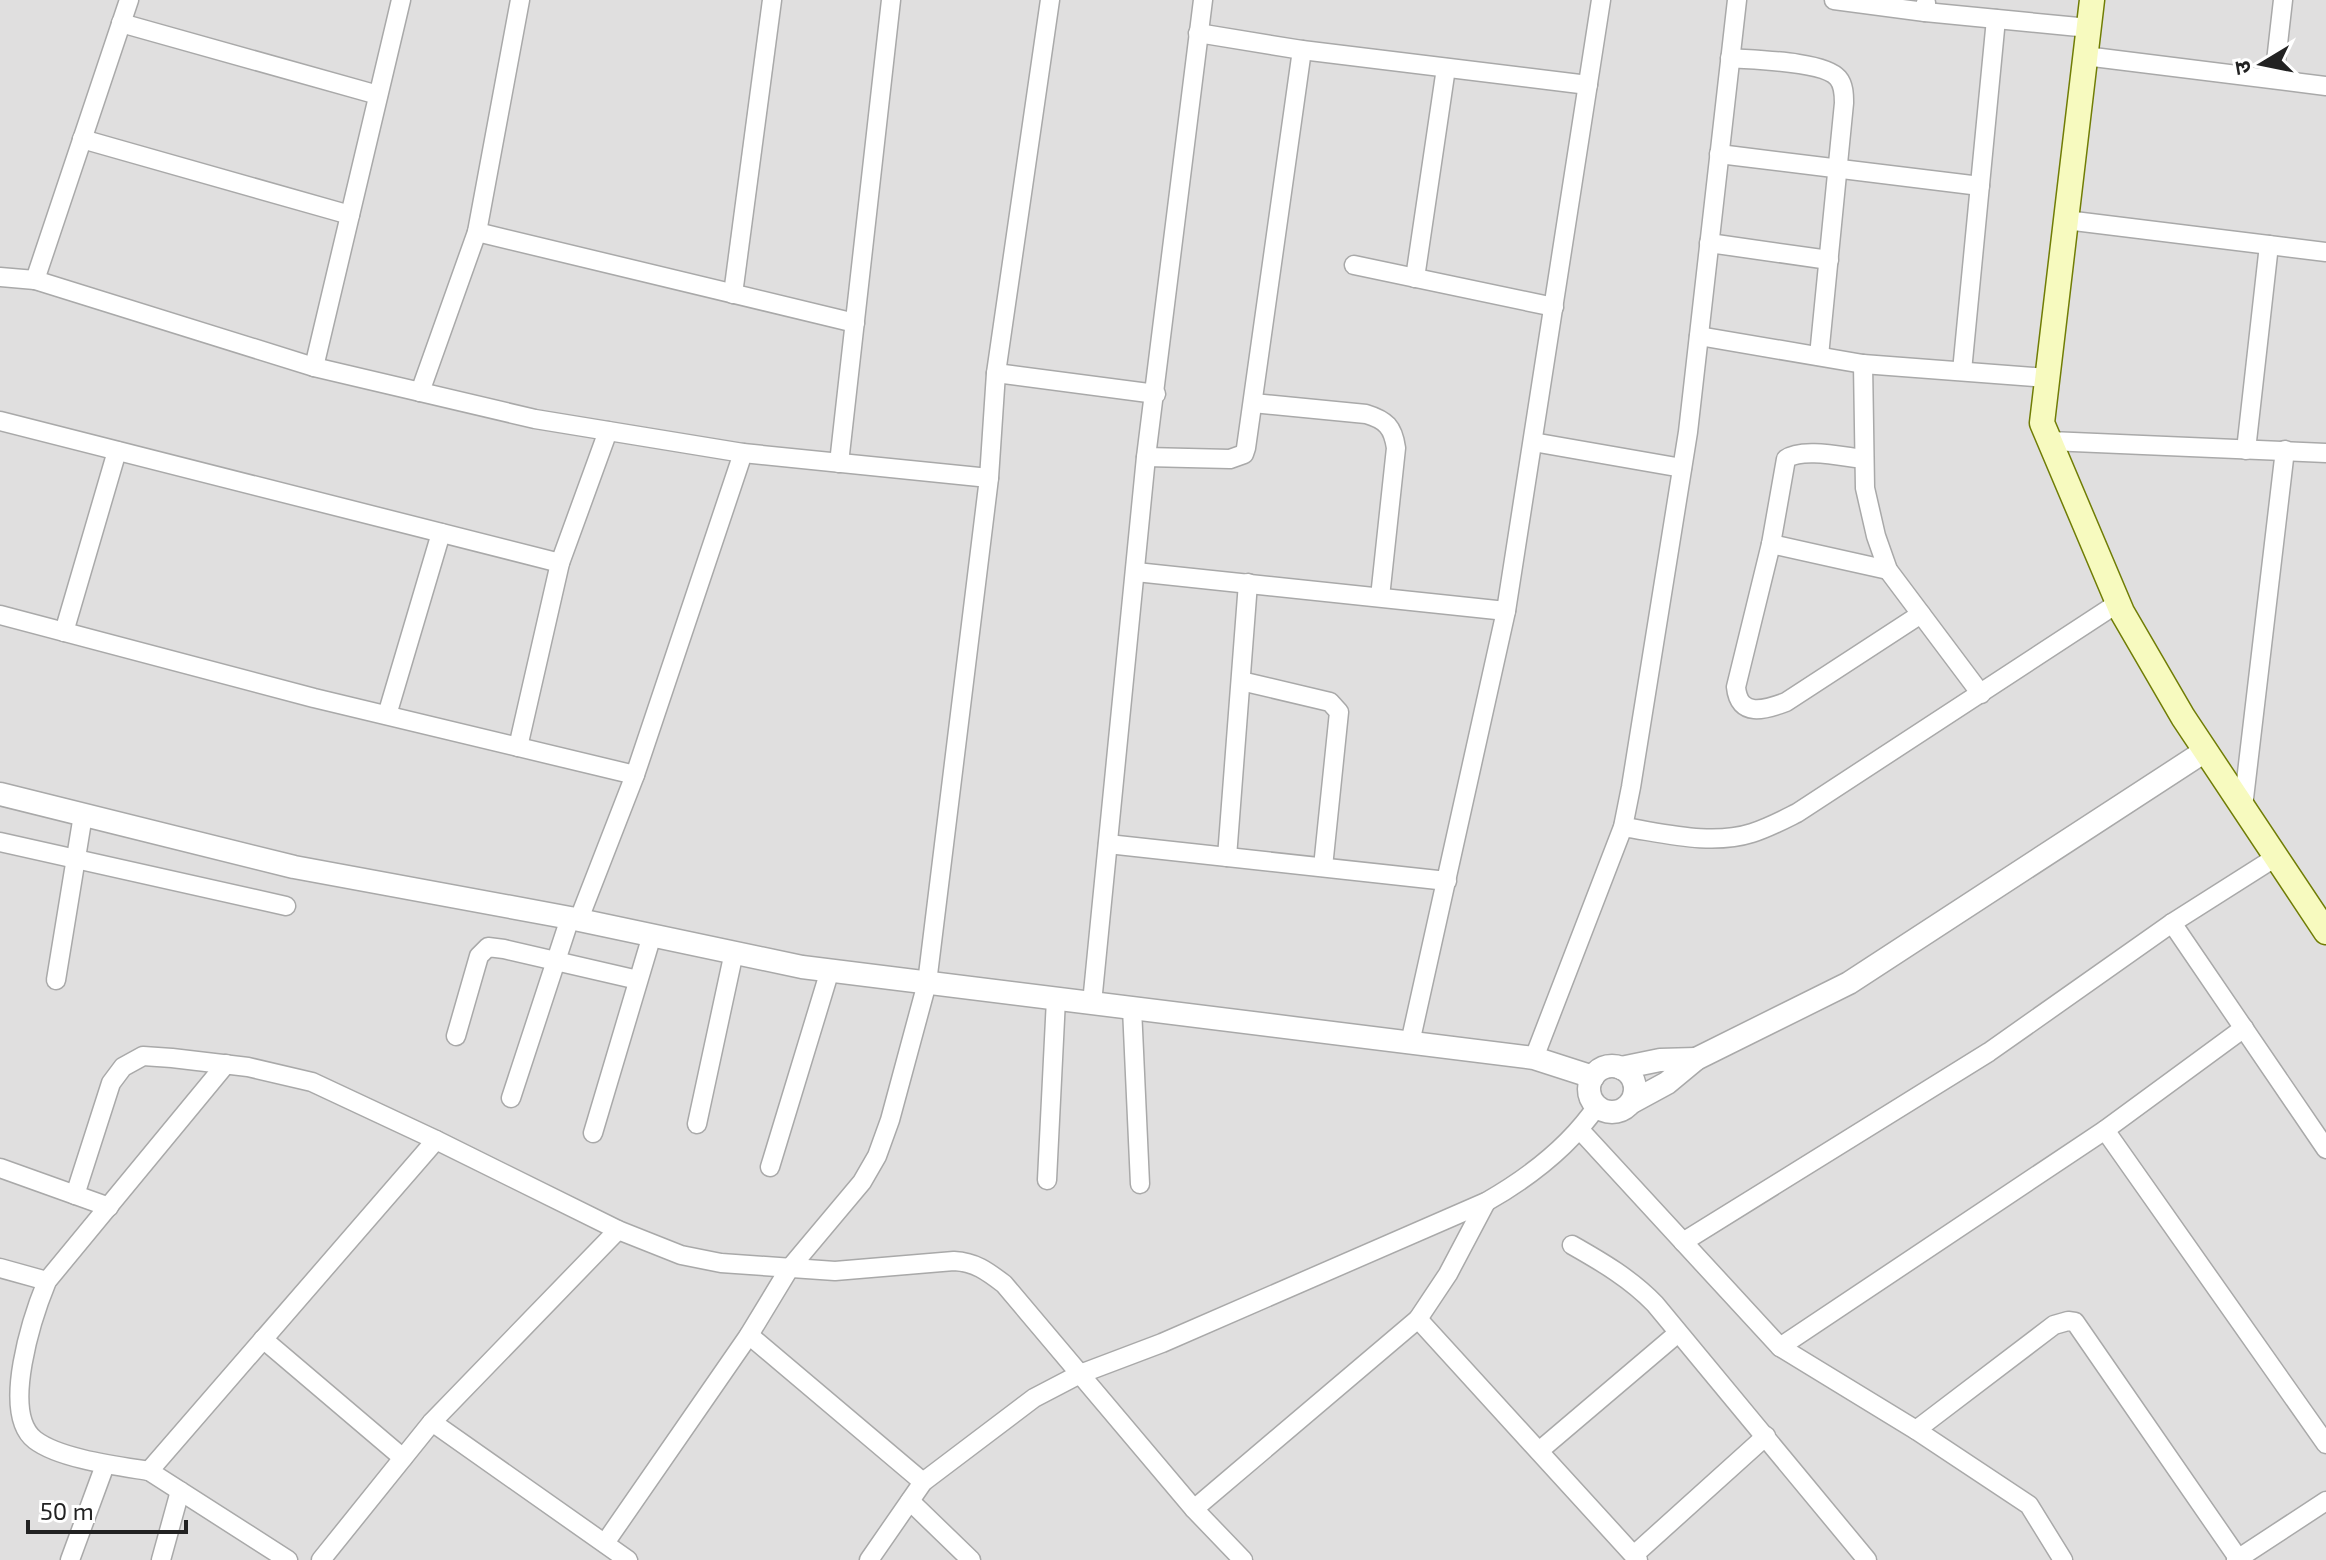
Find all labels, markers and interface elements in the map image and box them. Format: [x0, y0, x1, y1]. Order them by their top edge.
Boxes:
north arrow [2222, 24, 2302, 104]
text: उ [2227, 58, 2255, 76]
scale bar [28, 1484, 186, 1534]
text: 50 m [40, 1496, 94, 1525]

